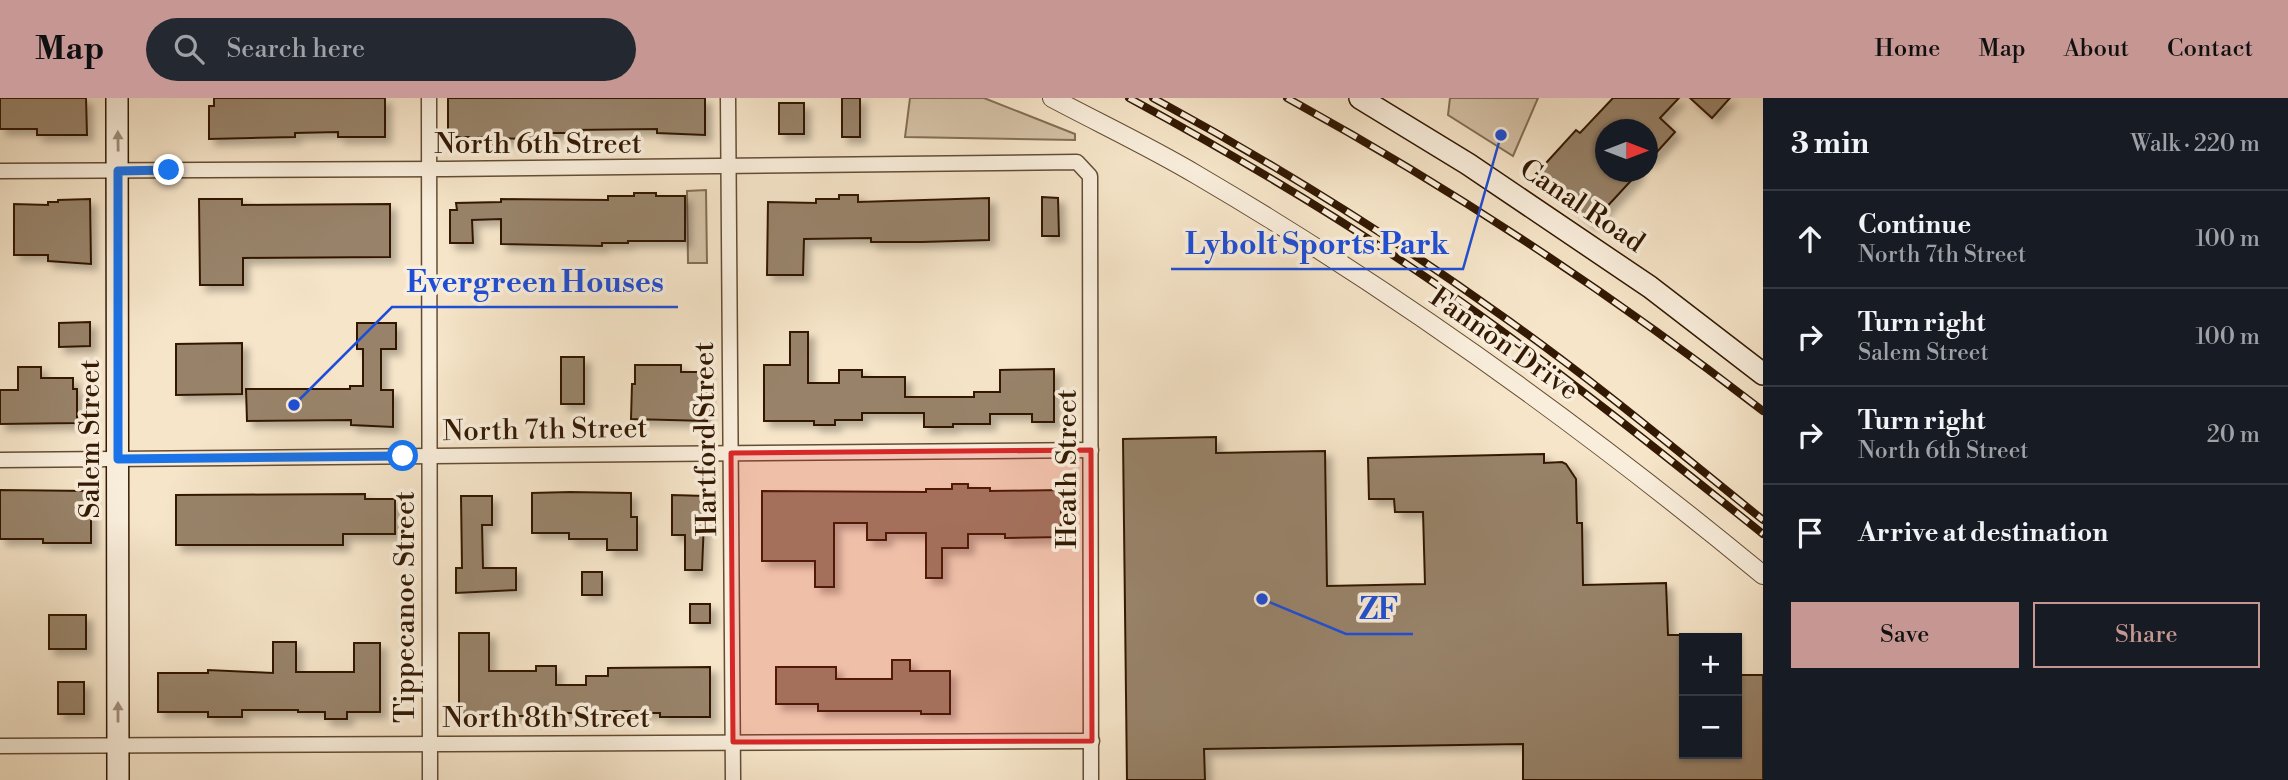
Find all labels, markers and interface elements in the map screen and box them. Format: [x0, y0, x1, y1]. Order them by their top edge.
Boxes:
search box [146, 18, 636, 81]
text: Map [35, 29, 104, 70]
icon: search [170, 30, 208, 68]
text: Search here [226, 33, 365, 65]
text: Home [1875, 34, 1940, 64]
text: Map [1978, 34, 2026, 64]
text: About [2064, 34, 2129, 64]
text: Contact [2167, 34, 2253, 64]
north arrow [1595, 119, 1658, 182]
text: 3 min [1791, 125, 1869, 163]
street label: North 6th Street [434, 127, 642, 162]
one-way arrow [112, 130, 123, 152]
text: Walk · 220 m [2131, 130, 2260, 158]
street label: Canal Road [1513, 151, 1651, 261]
route end [153, 154, 184, 185]
text: Continue [1858, 209, 1971, 241]
callout: Lybolt Sports Park [1171, 218, 1463, 269]
icon: ahead [1791, 220, 1829, 258]
text: 100 m [2195, 225, 2260, 253]
text: Lybolt Sports Park [1185, 226, 1449, 264]
text: North 7th Street [1858, 241, 2026, 269]
callout: Evergreen Houses [392, 256, 678, 307]
text: Evergreen Houses [406, 264, 664, 302]
street label: Fannon Drive [1423, 280, 1585, 408]
text: Turn right [1858, 307, 1986, 339]
icon: right [1791, 318, 1829, 356]
text: 100 m [2195, 323, 2260, 351]
text: Salem Street [1858, 339, 1989, 367]
street label: Hartford Street [687, 341, 725, 536]
street label: Salem Street [73, 359, 108, 519]
street label: Heath Street [1050, 389, 1085, 549]
text: Turn right [1858, 405, 1986, 437]
street label: North 7th Street [442, 411, 648, 449]
icon: right [1791, 416, 1829, 454]
text: 20 m [2207, 421, 2260, 449]
text: North 6th Street [1858, 437, 2028, 465]
route start [387, 440, 418, 471]
street label: Tippecanoe Street [388, 491, 423, 723]
icon: arrive [1791, 514, 1829, 552]
text: Arrive at destination [1858, 517, 2108, 549]
callout: ZF [1346, 583, 1413, 634]
text: ZF [1359, 591, 1399, 629]
button: Save [1791, 602, 2019, 668]
button: Share [2033, 602, 2260, 668]
map controls [1679, 633, 1742, 759]
button: + [1679, 633, 1742, 696]
button: − [1679, 696, 1742, 759]
one-way arrow [113, 701, 124, 723]
street label: North 8th Street [442, 701, 650, 736]

